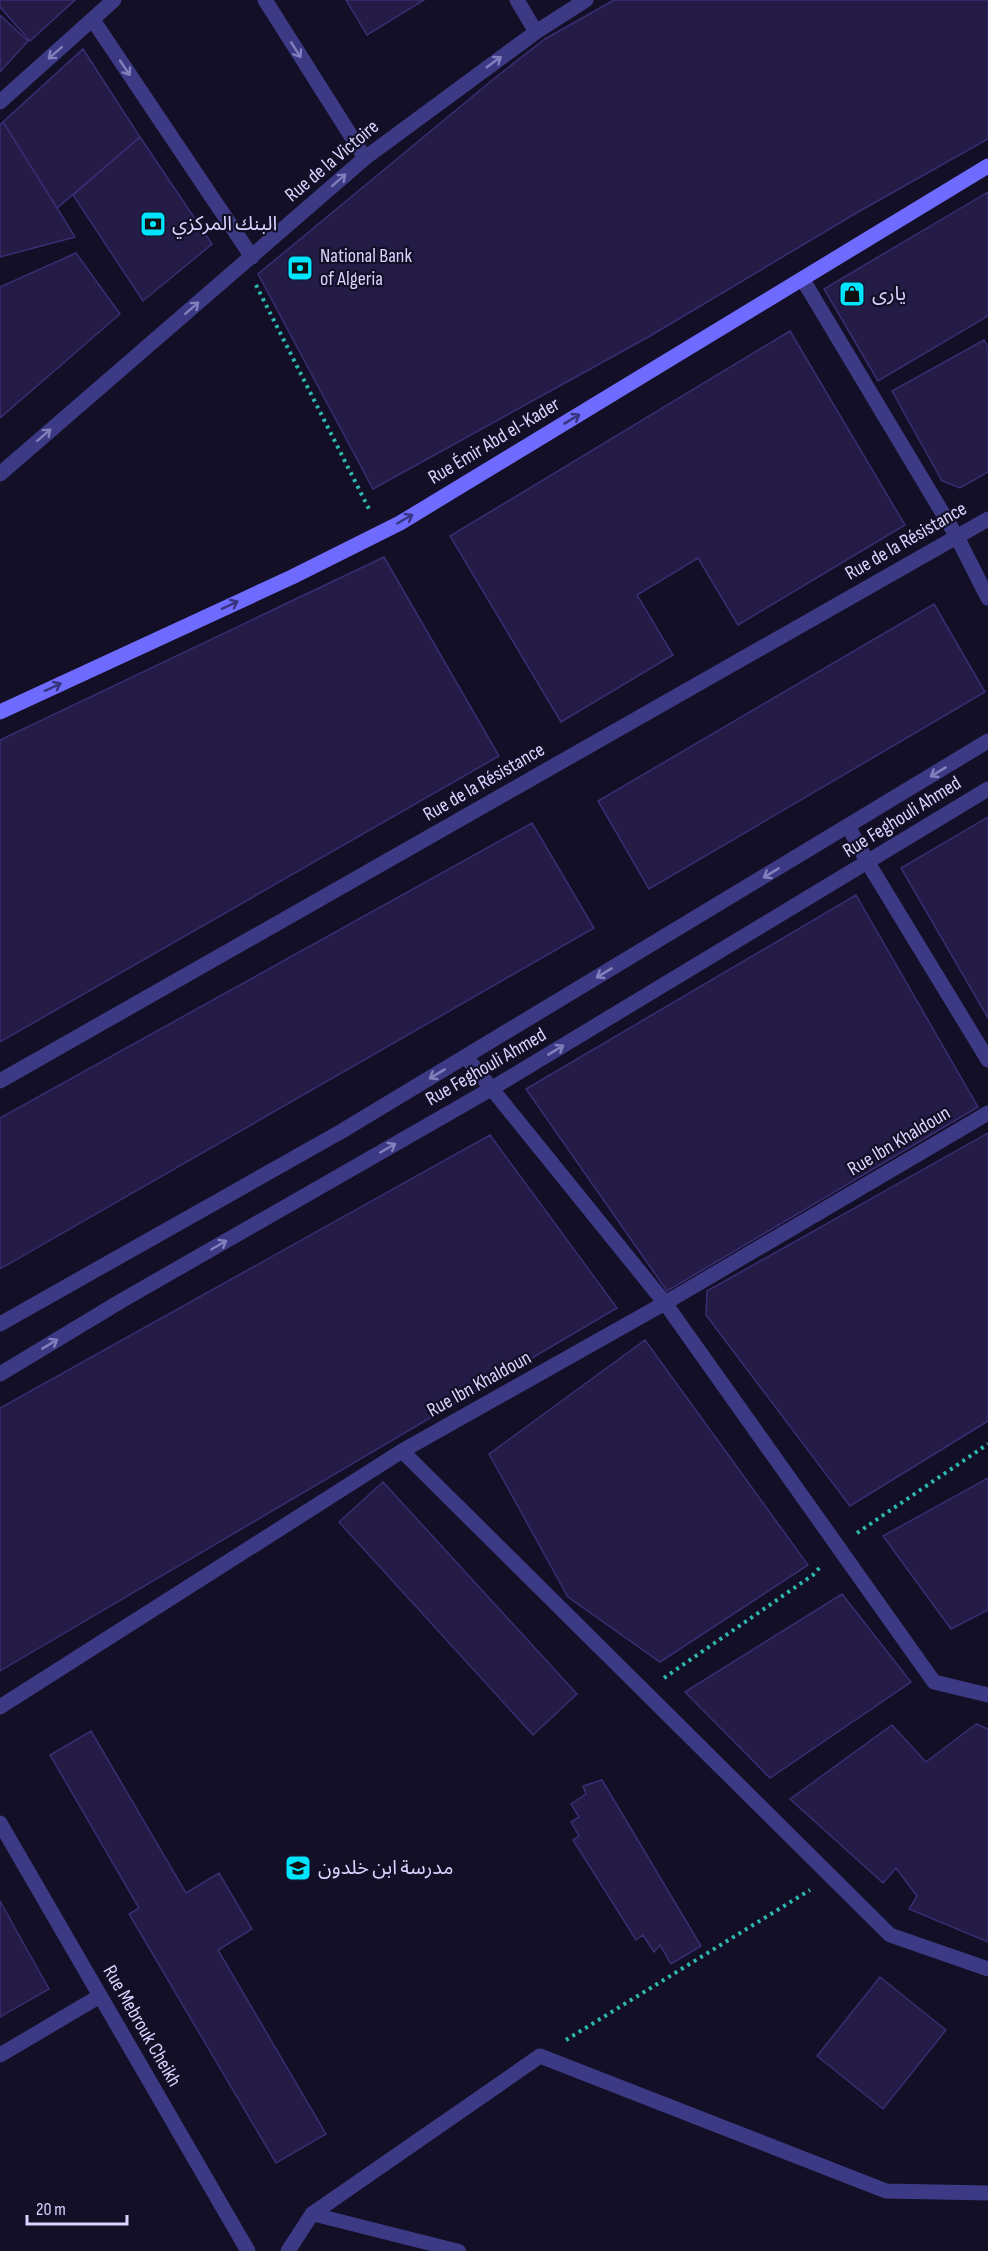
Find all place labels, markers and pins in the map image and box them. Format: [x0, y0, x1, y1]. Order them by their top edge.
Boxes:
bank icon: البنك المركزي [138, 209, 168, 239]
place label: البنك المركزي [172, 212, 277, 239]
place label: National Bank of Algeria [320, 244, 412, 291]
bank icon: National Bank of Algeria [285, 253, 315, 283]
shop icon: يارى [837, 279, 867, 309]
place label: يارى [872, 282, 906, 306]
school or university icon: مدرسة ابن خلدون [283, 1853, 313, 1883]
place label: مدرسة ابن خلدون [318, 1856, 453, 1880]

